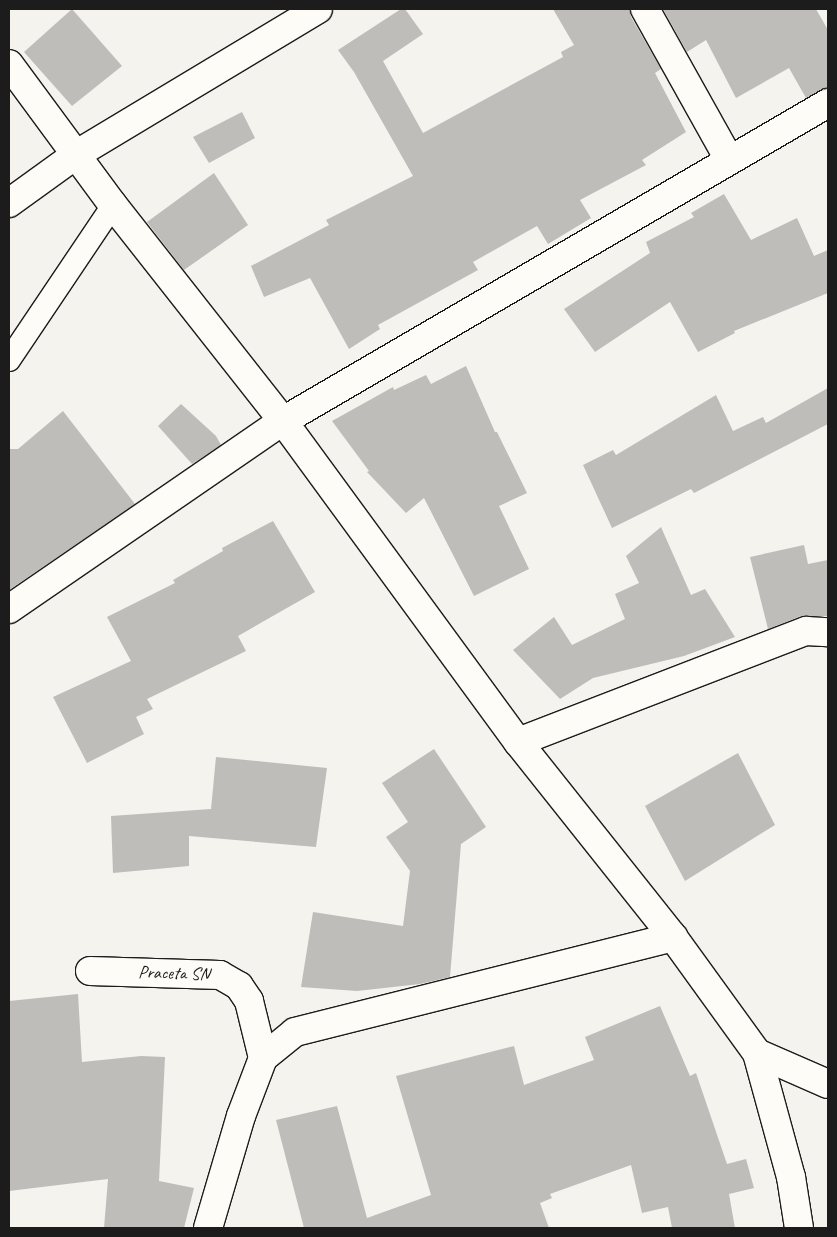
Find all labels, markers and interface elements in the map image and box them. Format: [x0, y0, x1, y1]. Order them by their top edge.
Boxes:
street label: Praceta SN [138, 961, 210, 985]

